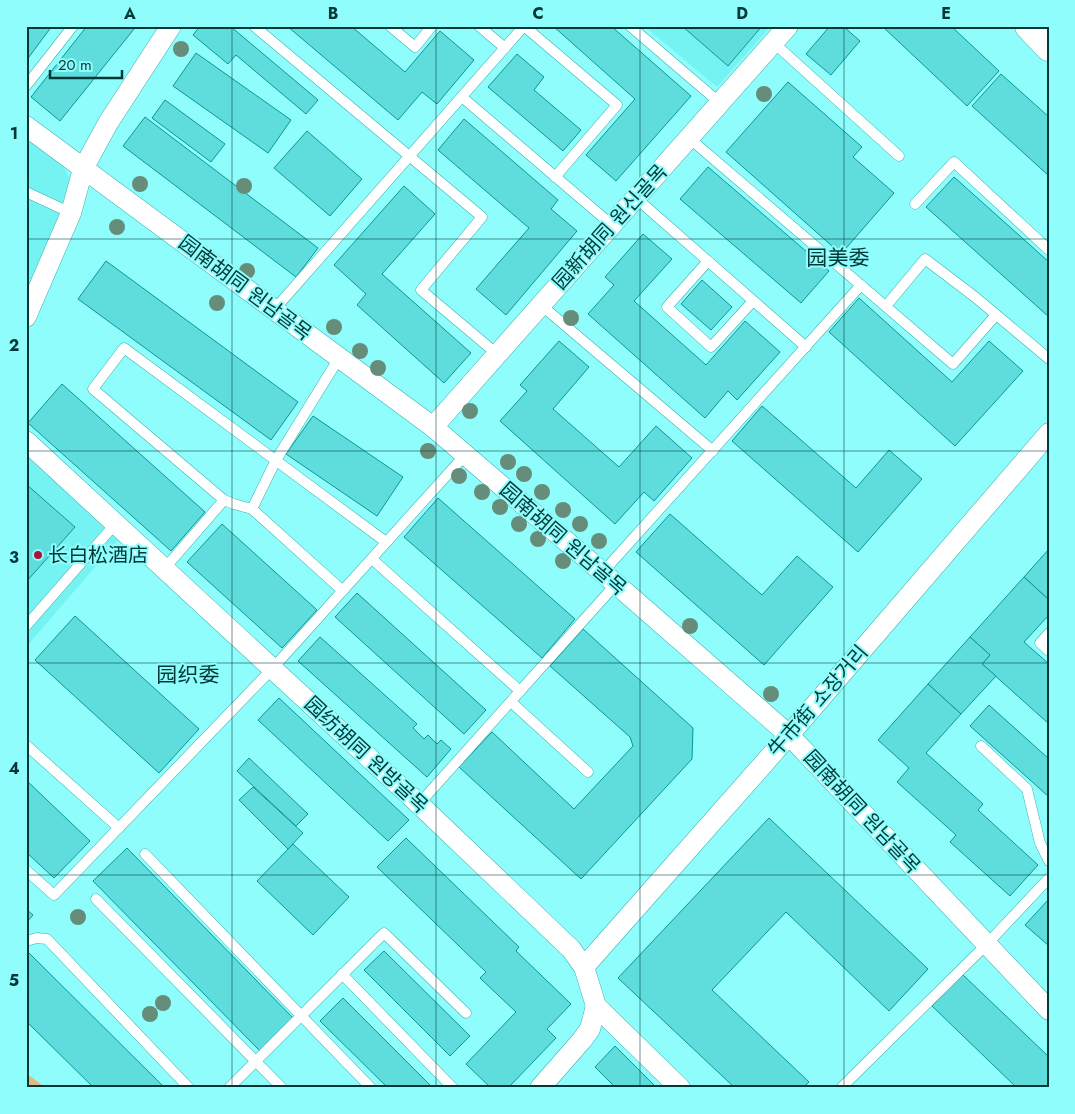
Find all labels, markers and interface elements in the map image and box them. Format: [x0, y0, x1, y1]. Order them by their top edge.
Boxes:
text: A [123, 2, 136, 25]
text: B [328, 2, 338, 25]
text: C [532, 2, 544, 25]
text: D [736, 2, 748, 25]
text: E [941, 2, 951, 25]
scale bar [50, 48, 122, 80]
text: 20 m [58, 54, 92, 76]
text: 1 [10, 122, 18, 145]
street label: 园新胡同 원신골목 [546, 158, 674, 296]
street label: 园南胡同 원남골목 [173, 228, 317, 348]
district label: 园美委 [807, 243, 870, 273]
text: 2 [9, 334, 19, 357]
street label: 园南胡同 원남골목 [493, 476, 633, 602]
place label: 长白松酒店 [48, 541, 148, 570]
text: 3 [9, 546, 19, 569]
marker: 长白松酒店 [32, 549, 44, 561]
street label: 牛市街 소장거리 [761, 639, 875, 763]
district label: 园织委 [157, 660, 220, 690]
street label: 园纺胡同 원방골목 [298, 690, 434, 820]
street label: 园南胡同 원남골목 [797, 744, 927, 880]
text: 4 [8, 757, 20, 780]
text: 5 [9, 969, 19, 992]

